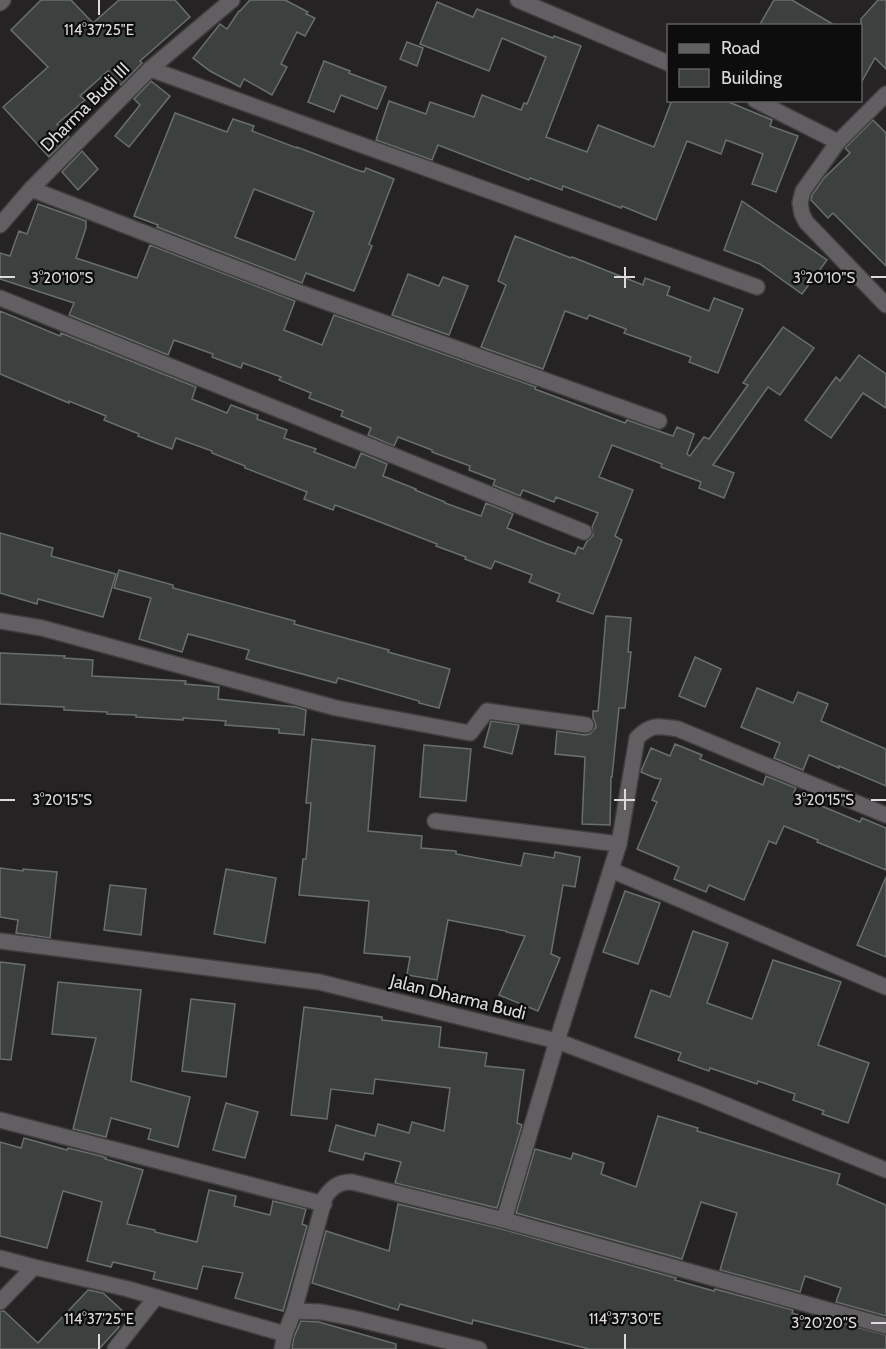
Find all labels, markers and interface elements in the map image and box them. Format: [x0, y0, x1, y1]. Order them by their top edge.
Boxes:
text: 114°37'25"E [64, 21, 134, 39]
legend [667, 24, 862, 102]
text: Road [721, 37, 760, 59]
street label: Dharma Budi III [36, 58, 134, 156]
text: Building [721, 67, 783, 89]
text: 3°20'10"S [31, 269, 93, 287]
text: 3°20'10"S [793, 269, 855, 287]
text: 3°20'15"S [32, 791, 92, 809]
text: 3°20'15"S [794, 791, 854, 809]
street label: Jalan Dharma Budi [387, 969, 528, 1025]
text: 114°37'25"E [64, 1310, 134, 1328]
text: 114°37'30"E [589, 1310, 661, 1328]
text: 3°20'20"S [791, 1314, 857, 1332]

